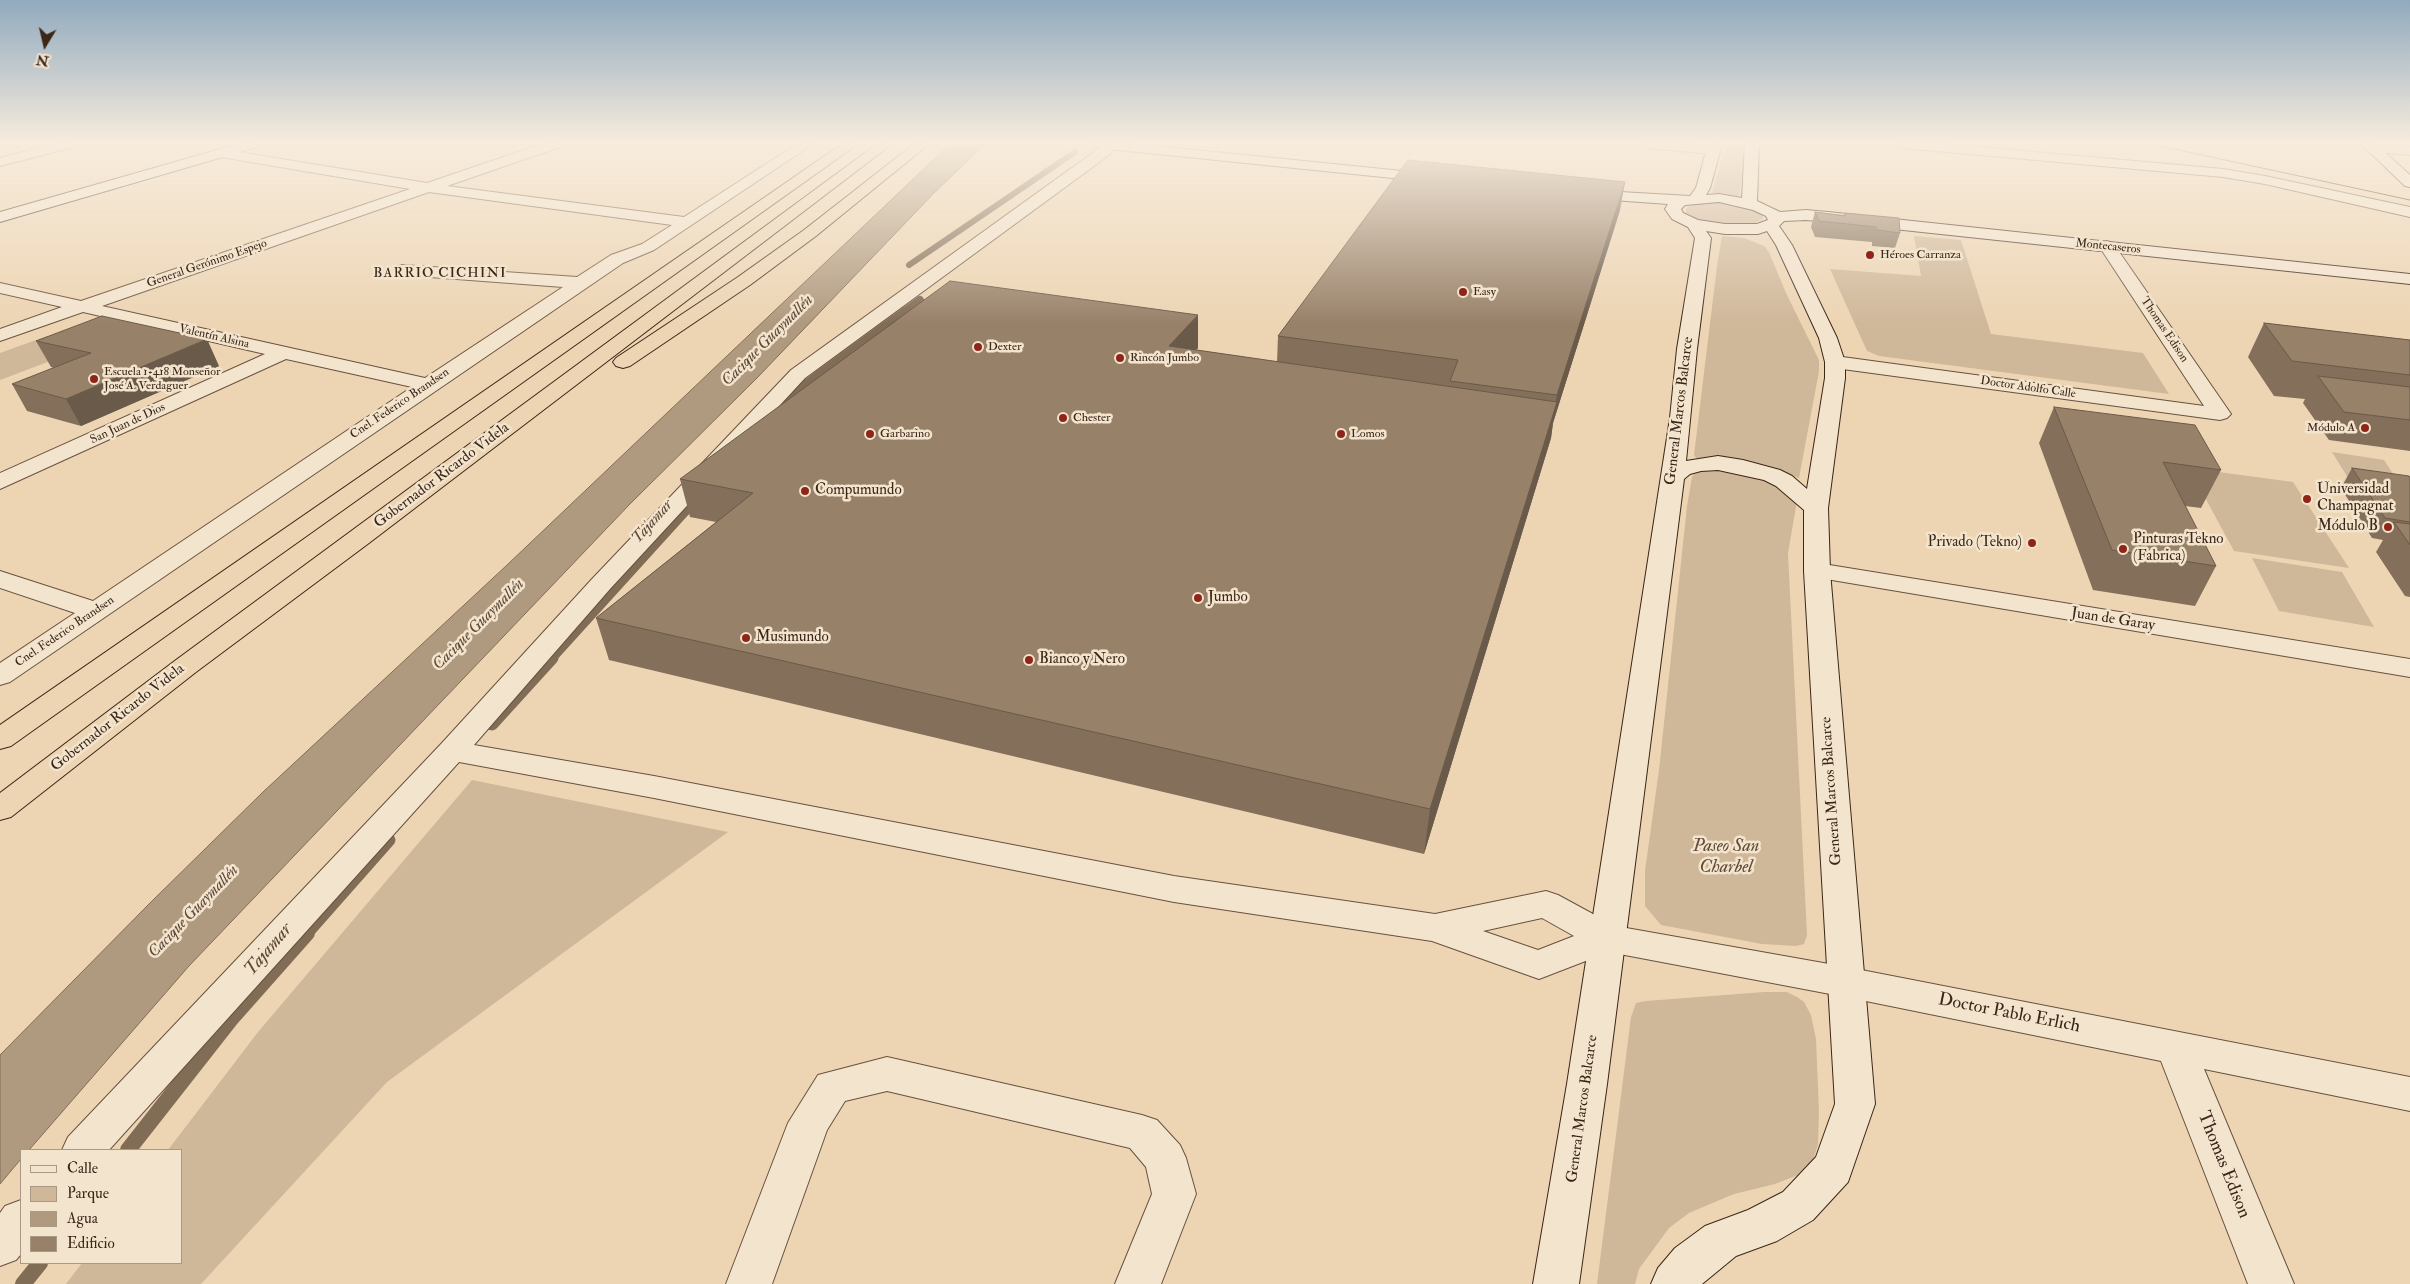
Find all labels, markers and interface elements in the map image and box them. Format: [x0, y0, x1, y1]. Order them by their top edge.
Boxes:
north arrow [20, 20, 70, 70]
text: N [35, 51, 50, 70]
street label: Montecaseros [2075, 236, 2141, 258]
street label: General Gerónimo Espejo [145, 237, 269, 291]
place label: Héroes Carranza [1880, 248, 1961, 262]
marker: Héroes Carranza [1864, 249, 1876, 261]
district label: BARRIO CICHINI [372, 266, 508, 282]
place label: Easy [1473, 285, 1496, 299]
marker: Easy [1457, 286, 1469, 298]
water label: Cacique Guaymallén [718, 291, 818, 391]
street label: Thomas Edison [2137, 295, 2191, 365]
street label: Valentín Alsina [178, 322, 250, 352]
street label: General Marcos Balcarce [1662, 336, 1698, 486]
place label: Dexter [988, 340, 1021, 354]
marker: Dexter [972, 341, 984, 353]
place label: Rincón Jumbo [1130, 351, 1199, 365]
marker: Rincón Jumbo [1114, 352, 1126, 364]
place label: Escuela 1-418 Monseñor José A. Verdaguer [104, 365, 220, 393]
street label: Cnel. Federico Brandsen [348, 366, 452, 442]
marker: Escuela 1-418 Monseñor José A. Verdaguer [88, 373, 100, 385]
street label: Doctor Adolfo Calle [1979, 374, 2077, 402]
street label: San Juan de Dios [88, 400, 168, 448]
place label: Chester [1073, 411, 1111, 425]
marker: Chester [1057, 412, 1069, 424]
street label: Gobernador Ricardo Videla [371, 419, 513, 533]
place label: Módulo A [2307, 421, 2355, 435]
marker: Módulo A [2359, 422, 2371, 434]
place label: Garbarino [880, 427, 930, 441]
place label: Lomos [1351, 427, 1385, 441]
marker: Garbarino [864, 428, 876, 440]
marker: Lomos [1335, 428, 1347, 440]
place label: Universidad Champagnat [2317, 481, 2394, 516]
place label: Compumundo [815, 482, 902, 500]
marker: Compumundo [799, 485, 811, 497]
marker: Universidad Champagnat [2301, 493, 2313, 505]
water label: Tajamar [628, 496, 678, 548]
place label: Módulo B [2317, 518, 2378, 536]
marker: Módulo B [2382, 521, 2394, 533]
place label: Pinturas Tekno (Fabrica) [2133, 531, 2224, 566]
place label: Privado (Tekno) [1928, 534, 2022, 552]
marker: Privado (Tekno) [2026, 537, 2038, 549]
marker: Pinturas Tekno (Fabrica) [2117, 543, 2129, 555]
water label: Cacique Guaymallén [429, 575, 529, 675]
place label: Jumbo [1208, 589, 1248, 607]
marker: Jumbo [1192, 592, 1204, 604]
street label: Cnel. Federico Brandsen [13, 594, 117, 670]
street label: Juan de Garay [2070, 605, 2156, 635]
place label: Musimundo [756, 629, 829, 647]
marker: Musimundo [740, 632, 752, 644]
place label: Bianco y Nero [1039, 651, 1125, 669]
marker: Bianco y Nero [1023, 654, 1035, 666]
street label: Gobernador Ricardo Videla [48, 660, 188, 776]
street label: General Marcos Balcarce [1818, 716, 1846, 866]
park label: Paseo San Charbel [1693, 836, 1759, 879]
water label: Cacique Guaymallén [145, 862, 243, 962]
water label: Tajamar [240, 919, 298, 981]
street label: Doctor Pablo Erlich [1936, 990, 2082, 1038]
street label: General Marcos Balcarce [1564, 1034, 1602, 1184]
street label: Thomas Edison [2192, 1108, 2254, 1222]
legend [20, 1149, 182, 1264]
text: Calle [67, 1159, 98, 1178]
text: Parque [67, 1184, 109, 1203]
text: Agua [67, 1209, 98, 1228]
text: Edificio [67, 1234, 115, 1253]

